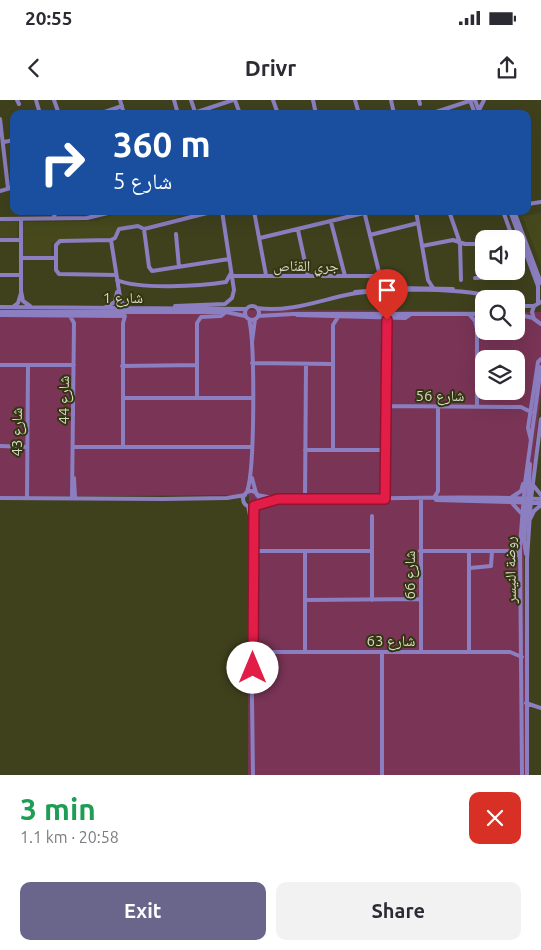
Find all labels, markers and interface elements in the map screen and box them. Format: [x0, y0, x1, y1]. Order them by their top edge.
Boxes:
text: 20:55 [25, 7, 73, 29]
icon: back [20, 54, 48, 82]
icon: share [493, 54, 521, 82]
text: Drivr [245, 55, 296, 80]
text: 360 m [113, 124, 211, 164]
icon: right [30, 130, 95, 195]
text: شارع 5 [113, 168, 172, 193]
map controls [475, 230, 525, 400]
button: sound [475, 230, 525, 280]
street label: جري القنّاص [273, 257, 339, 277]
pin [366, 269, 408, 320]
icon: arrive [373, 276, 401, 304]
street label: شارع 1 [103, 289, 143, 308]
button: search [475, 290, 525, 340]
button: layers [475, 350, 525, 400]
street label: شارع 44 [55, 375, 74, 424]
street label: شارع 56 [416, 387, 465, 406]
street label: شارع 43 [8, 407, 27, 456]
street label: روضة النيسر [501, 536, 520, 605]
street label: شارع 66 [401, 550, 420, 599]
street label: شارع 63 [367, 632, 416, 651]
position arrow [226, 641, 278, 693]
text: 3 min [20, 792, 96, 826]
button: close [469, 792, 521, 844]
text: 1.1 km · 20:58 [20, 828, 119, 846]
button: Exit [20, 882, 266, 940]
button: Share [276, 882, 521, 940]

